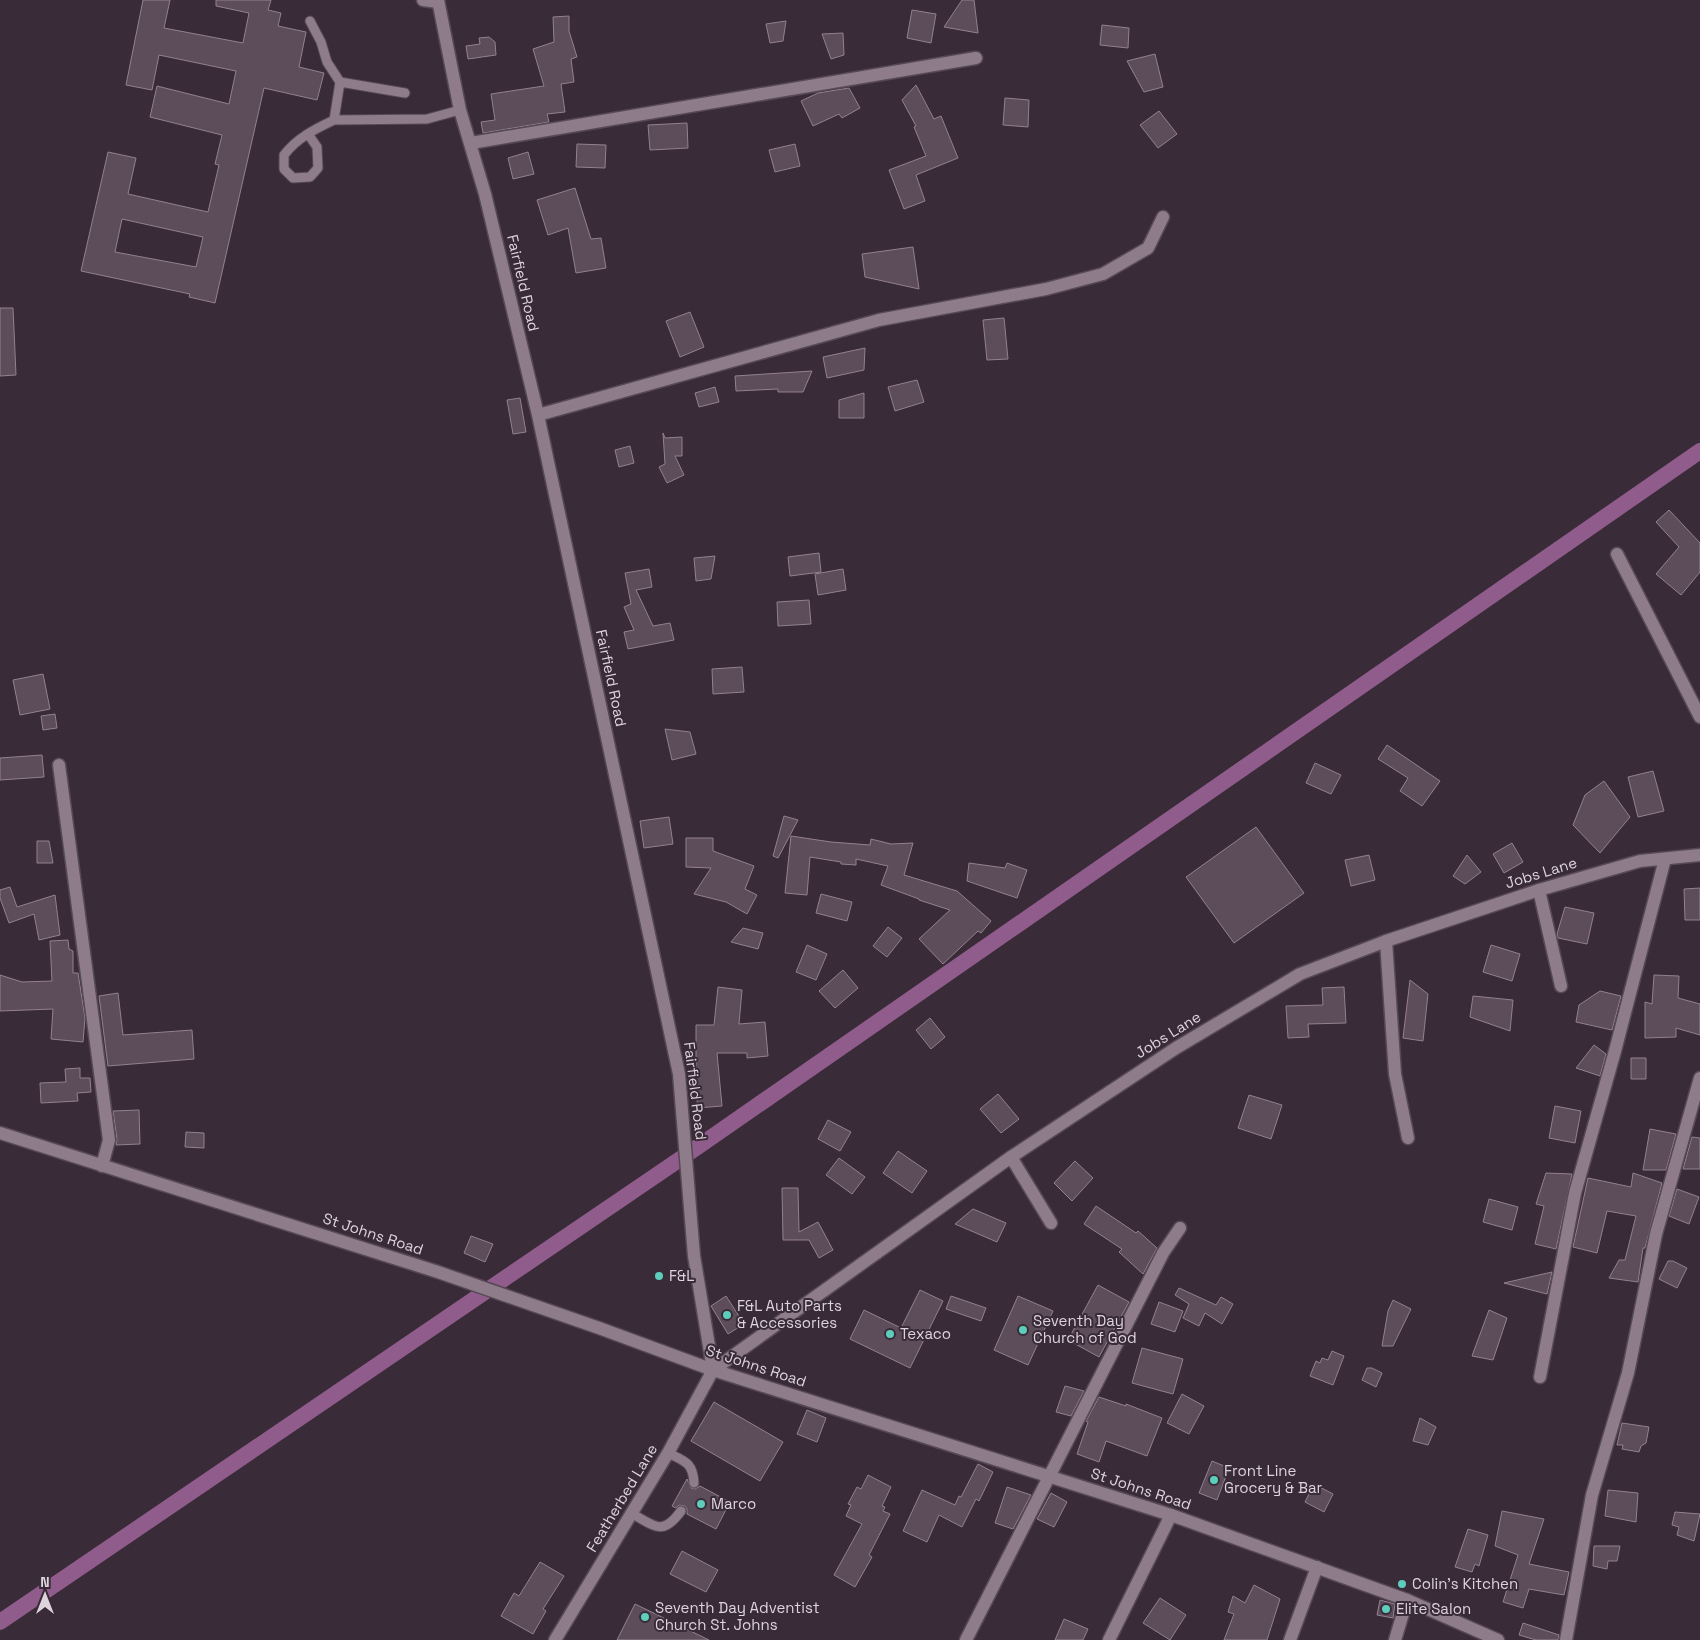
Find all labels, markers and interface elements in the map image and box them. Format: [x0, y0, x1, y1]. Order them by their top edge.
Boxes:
street label: Fairfield Road [503, 233, 544, 333]
street label: Fairfield Road [592, 628, 631, 728]
street label: Jobs Lane [1503, 853, 1579, 892]
street label: Jobs Lane [1131, 1007, 1204, 1062]
street label: Fairfield Road [680, 1041, 711, 1141]
street label: St Johns Road [320, 1208, 426, 1259]
place label: F&L [669, 1266, 694, 1285]
marker: F&L [653, 1270, 665, 1282]
place label: F&L Auto Parts & Accessories [737, 1296, 842, 1332]
marker: F&L Auto Parts & Accessories [721, 1309, 733, 1321]
place label: Seventh Day Church of God [1033, 1311, 1137, 1347]
place label: Texaco [900, 1324, 951, 1343]
marker: Seventh Day Church of God [1017, 1324, 1029, 1336]
marker: Texaco [884, 1328, 896, 1340]
street label: St Johns Road [703, 1340, 809, 1391]
street label: Featherbed Lane [582, 1440, 661, 1555]
place label: Front Line Grocery & Bar [1224, 1461, 1323, 1497]
street label: St Johns Road [1088, 1463, 1194, 1514]
marker: Front Line Grocery & Bar [1208, 1474, 1220, 1486]
place label: Marco [711, 1494, 756, 1513]
marker: Marco [695, 1498, 707, 1510]
north arrow [20, 1570, 70, 1620]
text: N [40, 1573, 50, 1591]
place label: Colin's Kitchen [1412, 1574, 1518, 1593]
marker: Colin's Kitchen [1396, 1578, 1408, 1590]
place label: Seventh Day Adventist Church St. Johns [655, 1598, 820, 1634]
place label: Elite Salon [1396, 1599, 1471, 1618]
marker: Elite Salon [1380, 1603, 1392, 1615]
marker: Seventh Day Adventist Church St. Johns [639, 1611, 651, 1623]

